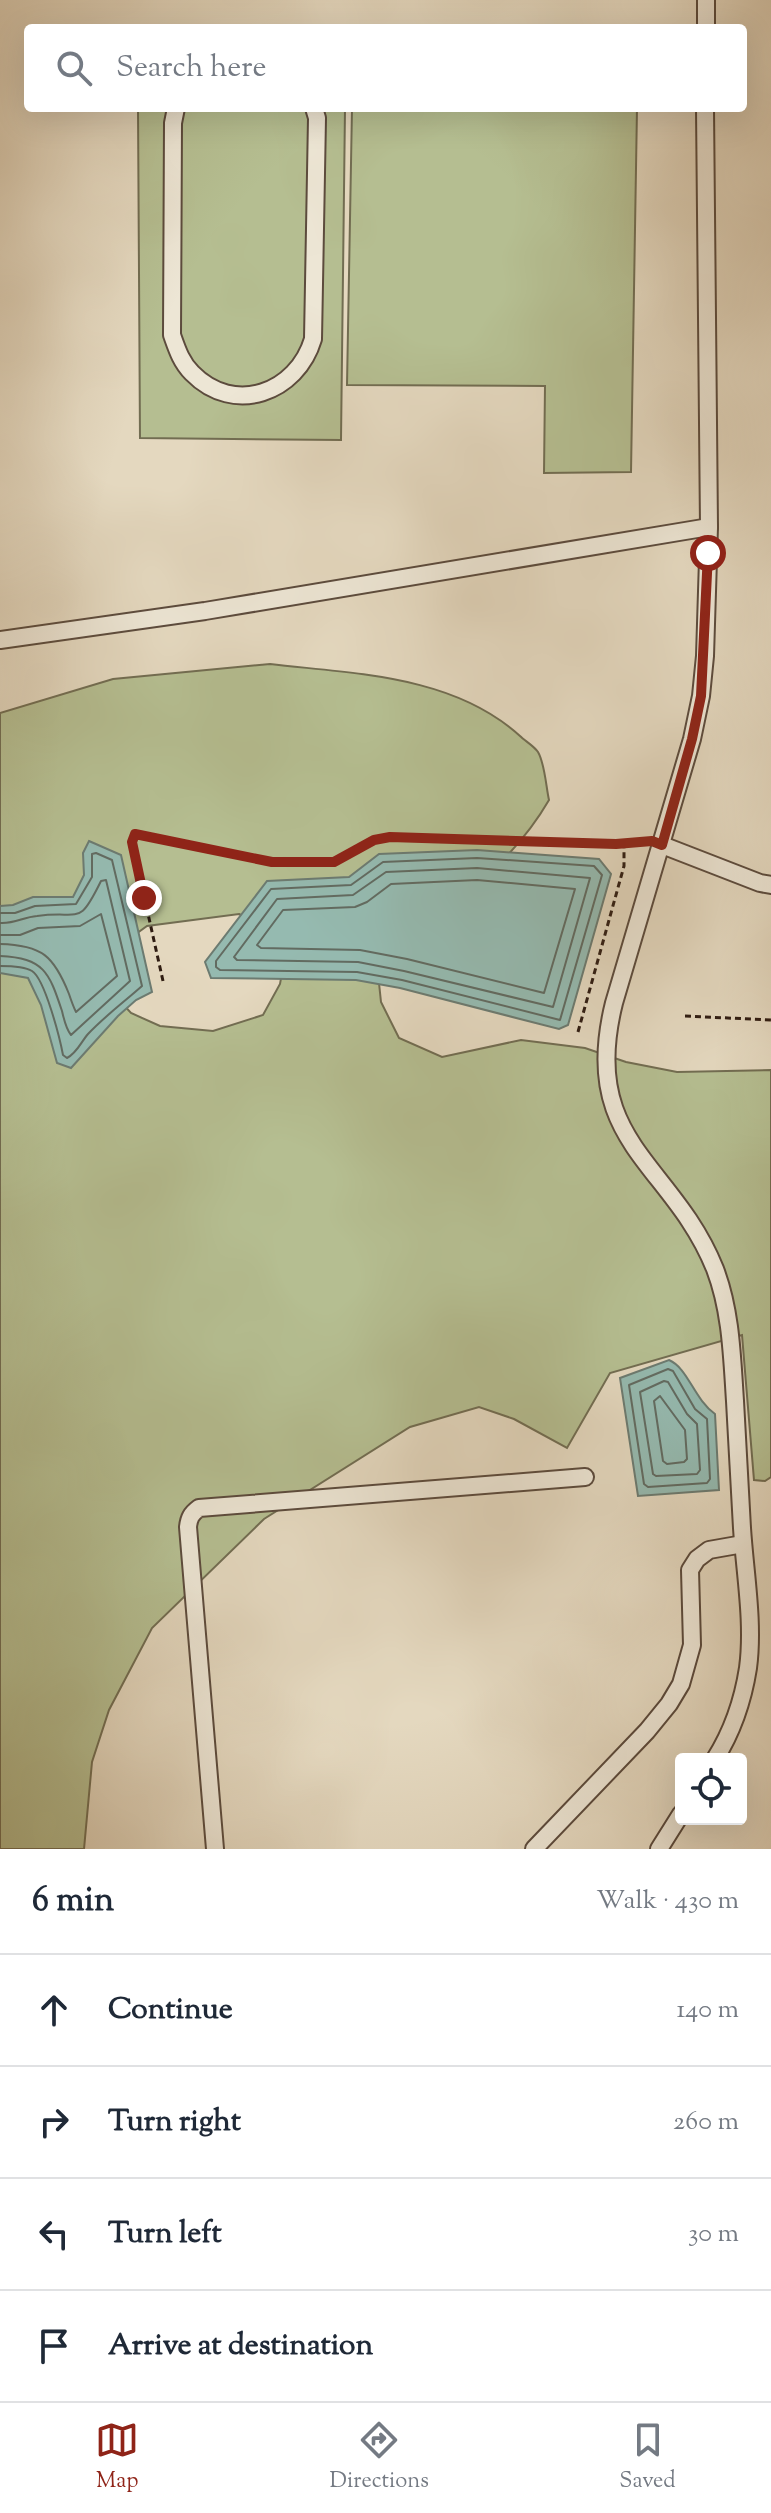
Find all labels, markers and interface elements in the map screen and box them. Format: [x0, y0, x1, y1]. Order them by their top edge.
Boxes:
search box [24, 24, 747, 112]
icon: search [52, 46, 96, 90]
text: Search here [116, 47, 266, 90]
route start [690, 535, 726, 571]
route end [126, 880, 162, 916]
map controls [675, 1753, 747, 1825]
button: locate [675, 1753, 747, 1825]
text: 6 min [32, 1877, 114, 1926]
text: Walk · 430 m [596, 1883, 739, 1920]
icon: ahead [32, 1988, 76, 2032]
text: Continue [108, 1989, 233, 2032]
text: 140 m [676, 1992, 739, 2029]
icon: right [32, 2100, 76, 2144]
text: Turn right [108, 2101, 241, 2144]
text: 260 m [673, 2104, 739, 2141]
icon: left [32, 2212, 76, 2256]
text: Turn left [108, 2213, 222, 2256]
text: 30 m [688, 2216, 739, 2253]
icon: arrive [32, 2324, 76, 2368]
text: Arrive at destination [108, 2325, 373, 2368]
tab: Map [95, 2418, 139, 2498]
tab: Directions [330, 2418, 429, 2498]
tab: Saved [619, 2418, 676, 2498]

